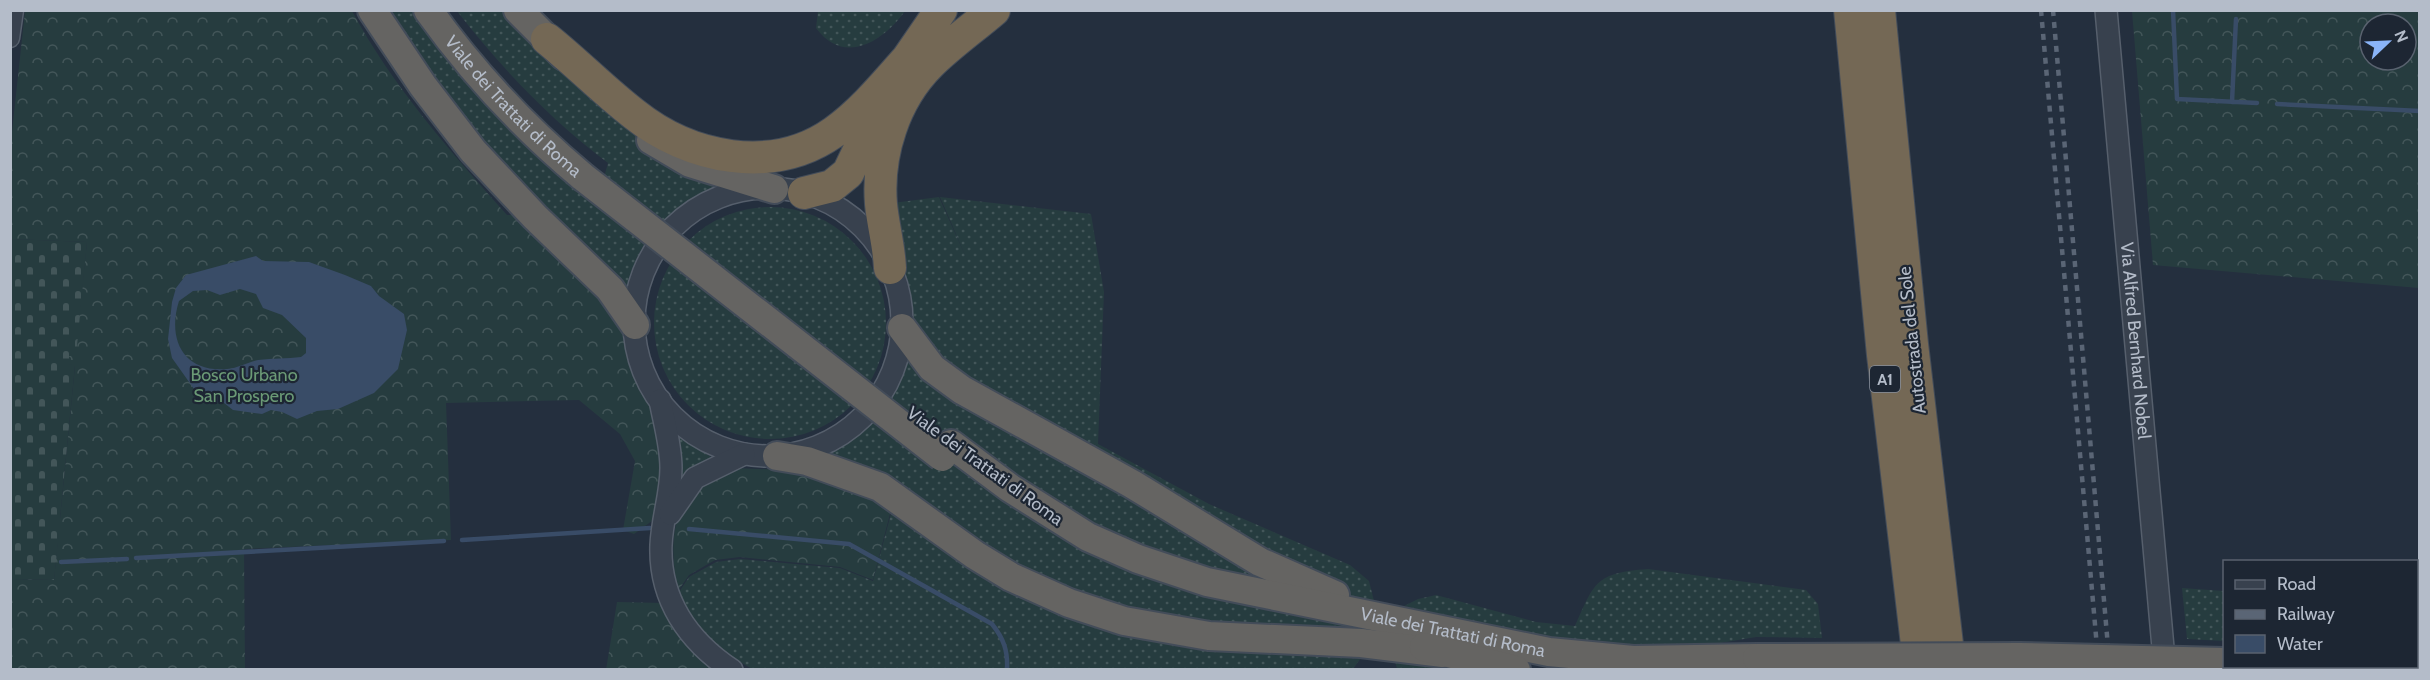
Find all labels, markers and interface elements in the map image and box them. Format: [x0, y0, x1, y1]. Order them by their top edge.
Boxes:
north arrow [2358, 12, 2418, 72]
text: N [2390, 27, 2412, 45]
street label: Viale dei Trattati di Roma [440, 31, 586, 182]
street label: Via Alfred Bernhard Nobel [2116, 241, 2155, 441]
street label: Autostrada del Sole [1893, 265, 1931, 415]
park label: Bosco Urbano San Prospero [190, 364, 298, 407]
road number: A1 [1870, 366, 1900, 392]
street label: Viale dei Trattati di Roma [902, 402, 1068, 530]
legend [2223, 560, 2418, 668]
text: Road [2277, 573, 2316, 595]
street label: Viale dei Trattati di Roma [1358, 603, 1548, 662]
text: Railway [2277, 603, 2335, 625]
text: Water [2277, 633, 2323, 655]

